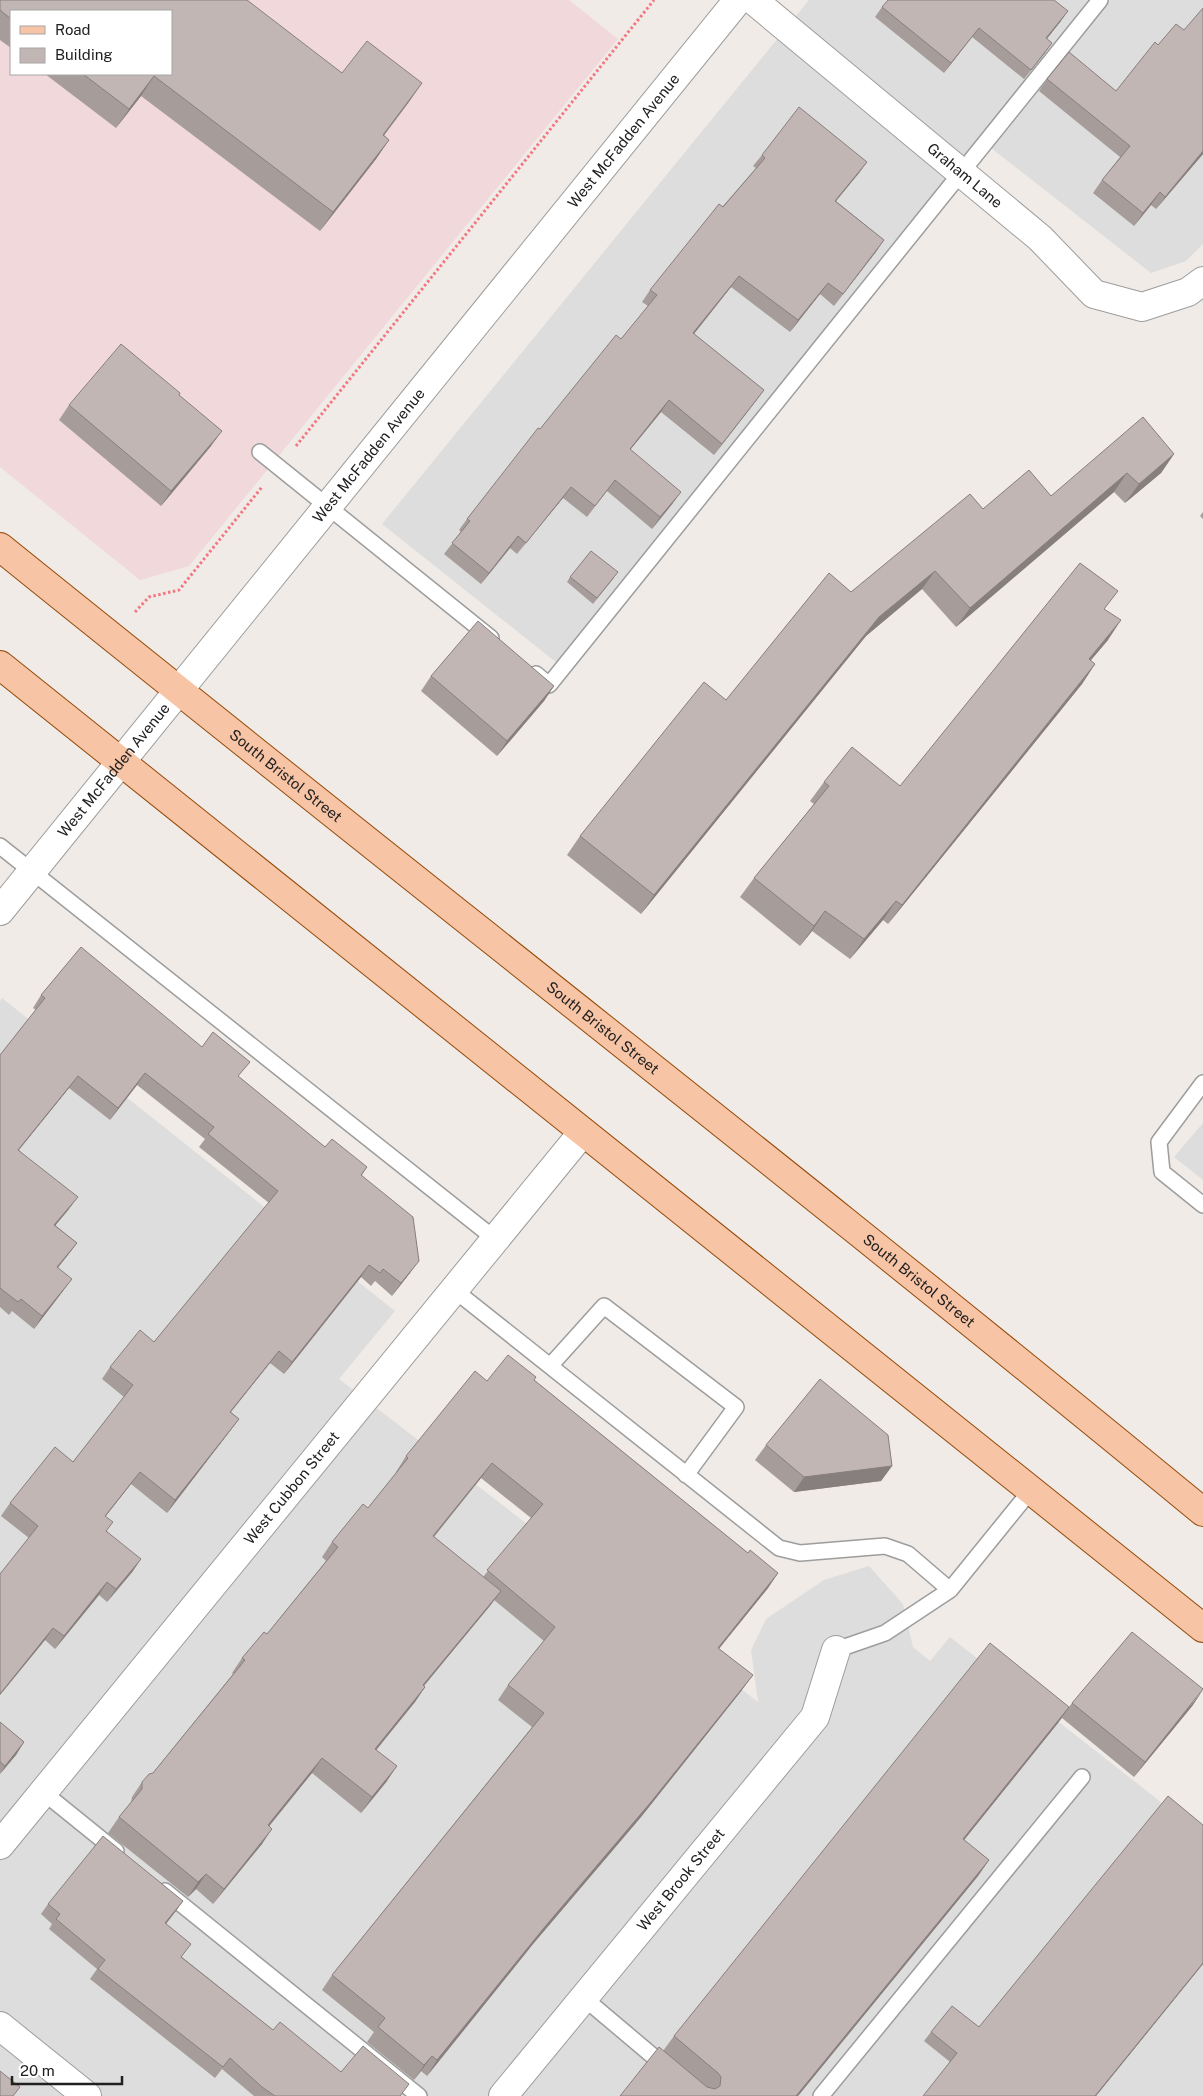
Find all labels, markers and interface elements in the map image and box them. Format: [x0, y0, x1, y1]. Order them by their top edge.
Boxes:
legend [10, 10, 172, 75]
text: Road [55, 21, 91, 38]
text: Building [55, 46, 113, 63]
street label: West McFadden Avenue [564, 70, 683, 211]
street label: Graham Lane [924, 139, 1006, 211]
street label: West McFadden Avenue [309, 385, 428, 526]
street label: West McFadden Avenue [54, 700, 173, 841]
street label: South Bristol Street [226, 726, 346, 825]
street label: South Bristol Street [543, 978, 663, 1078]
street label: South Bristol Street [860, 1230, 979, 1331]
street label: West Cubbon Street [240, 1428, 343, 1548]
street label: West Brook Street [633, 1825, 728, 1934]
scale bar [12, 2054, 122, 2086]
text: 20 m [20, 2062, 55, 2079]

